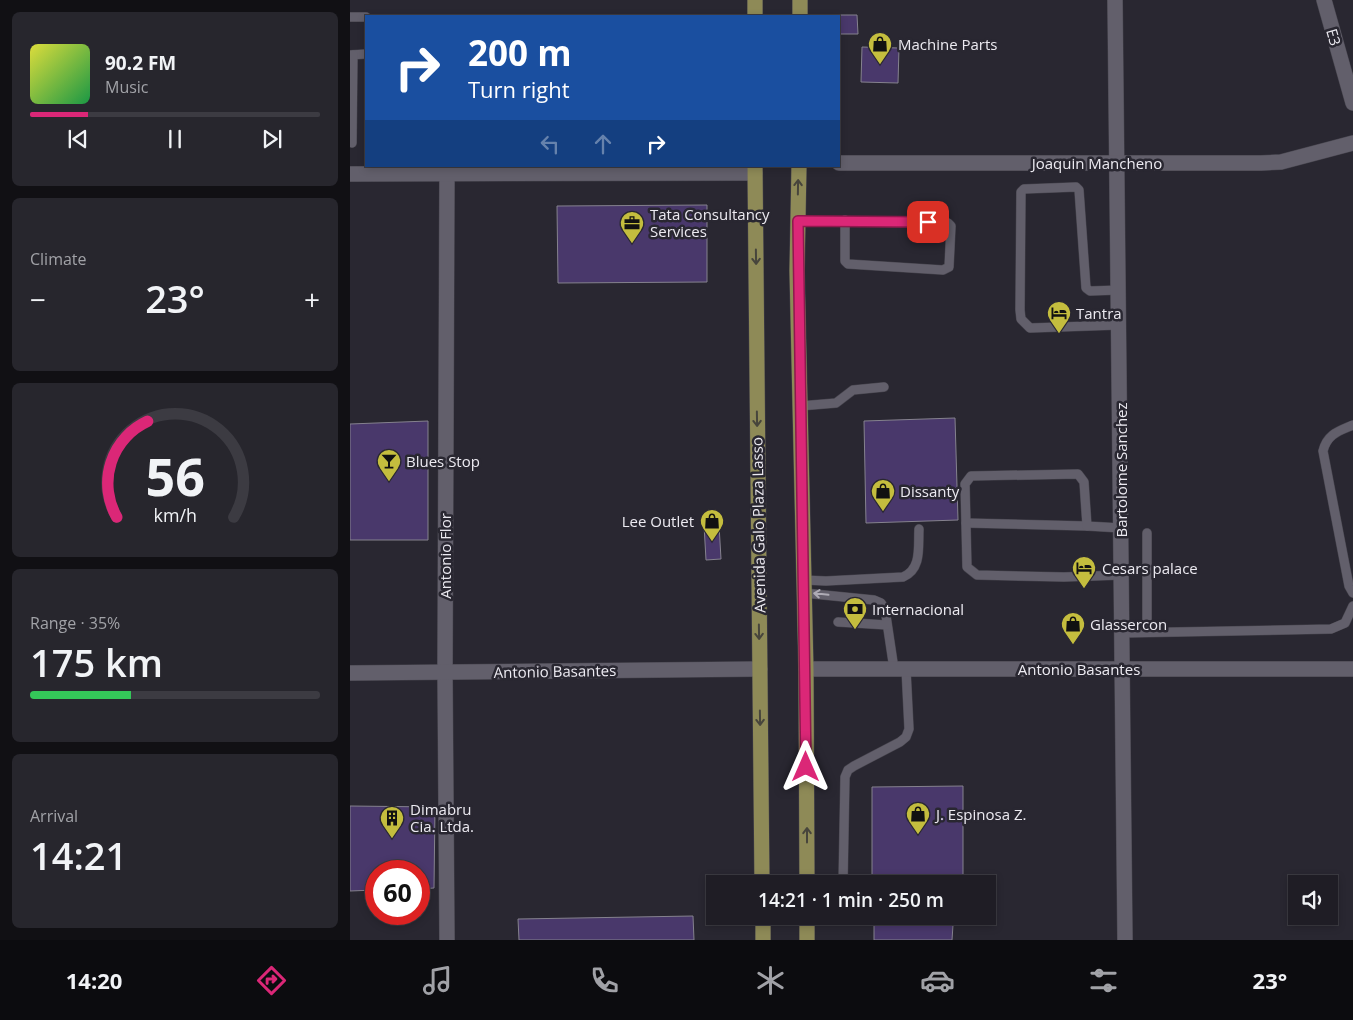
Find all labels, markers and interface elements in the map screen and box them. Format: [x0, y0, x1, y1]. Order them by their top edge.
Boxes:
street label: E3 [1322, 26, 1346, 48]
text: 200 m [468, 29, 572, 76]
shop icon: Machine Parts [867, 31, 893, 65]
place label: Machine Parts [898, 34, 998, 54]
icon: right [385, 35, 450, 100]
text: 90.2 FM [105, 50, 176, 76]
text: Turn right [468, 74, 570, 104]
text: Music [105, 76, 149, 98]
icon: previous [64, 125, 92, 153]
icon: pause [161, 125, 189, 153]
icon: next [258, 125, 286, 153]
icon: left [536, 130, 564, 158]
icon: ahead [589, 130, 617, 158]
icon: right [642, 130, 670, 158]
street label: Joaquin Mancheno [1030, 153, 1162, 173]
one-way arrow [793, 179, 803, 196]
pin [907, 201, 949, 243]
place label: Tata Consultancy Services [650, 204, 770, 241]
icon: arrive [914, 208, 942, 236]
office icon: Tata Consultancy Services [619, 210, 645, 244]
text: Climate [30, 248, 87, 270]
one-way arrow [751, 248, 761, 265]
text: 23° [145, 272, 205, 324]
text: − [30, 280, 46, 318]
text: + [304, 280, 320, 318]
hotel icon: Tantra [1046, 300, 1072, 334]
place label: Tantra [1076, 303, 1122, 323]
street label: Bartolome Sanchez [1111, 402, 1131, 538]
one-way arrow [752, 411, 762, 427]
street label: Avenida Galo Plaza Lasso [746, 437, 770, 613]
text: 56 [145, 440, 205, 511]
bar icon: Blues Stop [376, 448, 402, 482]
place label: Blues Stop [406, 451, 480, 471]
shop icon: Dissanty [870, 478, 896, 512]
place label: Dissanty [900, 481, 960, 501]
text: km/h [153, 503, 197, 527]
shop icon: Lee Outlet [699, 508, 725, 542]
place label: Lee Outlet [622, 511, 694, 531]
street label: Antonio Flor [435, 513, 455, 599]
hotel icon: Cesars palace [1071, 555, 1097, 589]
place label: Cesars palace [1102, 558, 1198, 578]
one-way arrow [813, 589, 829, 599]
bank icon: Internacional [842, 596, 868, 630]
place label: Internacional [872, 599, 964, 619]
shop icon: Glassercon [1060, 611, 1086, 645]
text: Range · 35% [30, 612, 120, 634]
place label: Glassercon [1090, 614, 1167, 634]
one-way arrow [754, 624, 764, 640]
text: 175 km [30, 636, 163, 688]
street label: Antonio Basantes [1018, 659, 1140, 679]
street label: Antonio Basantes [494, 660, 616, 682]
one-way arrow [755, 710, 765, 726]
position arrow [779, 740, 831, 792]
place label: Dimabru Cia. Ltda. [410, 799, 474, 836]
shop icon: J. Espinosa Z. [905, 801, 931, 835]
place label: J. Espinosa Z. [934, 804, 1026, 824]
text: Arrival [30, 805, 78, 827]
building icon: Dimabru Cia. Ltda. [379, 805, 405, 839]
one-way arrow [802, 827, 812, 844]
text: 14:21 [30, 829, 127, 881]
speed limit sign: 60 [365, 860, 430, 925]
map controls [1288, 875, 1338, 925]
button: sound [1288, 875, 1338, 925]
text: 14:21 · 1 min · 250 m [758, 887, 944, 913]
icon: directions [254, 963, 289, 998]
icon: music [420, 963, 455, 998]
icon: phone [587, 963, 622, 998]
icon: climate [753, 963, 788, 998]
icon: car [920, 963, 955, 998]
icon: filters [1086, 963, 1121, 998]
text: 14:20 [66, 965, 122, 995]
text: 23° [1253, 965, 1287, 995]

